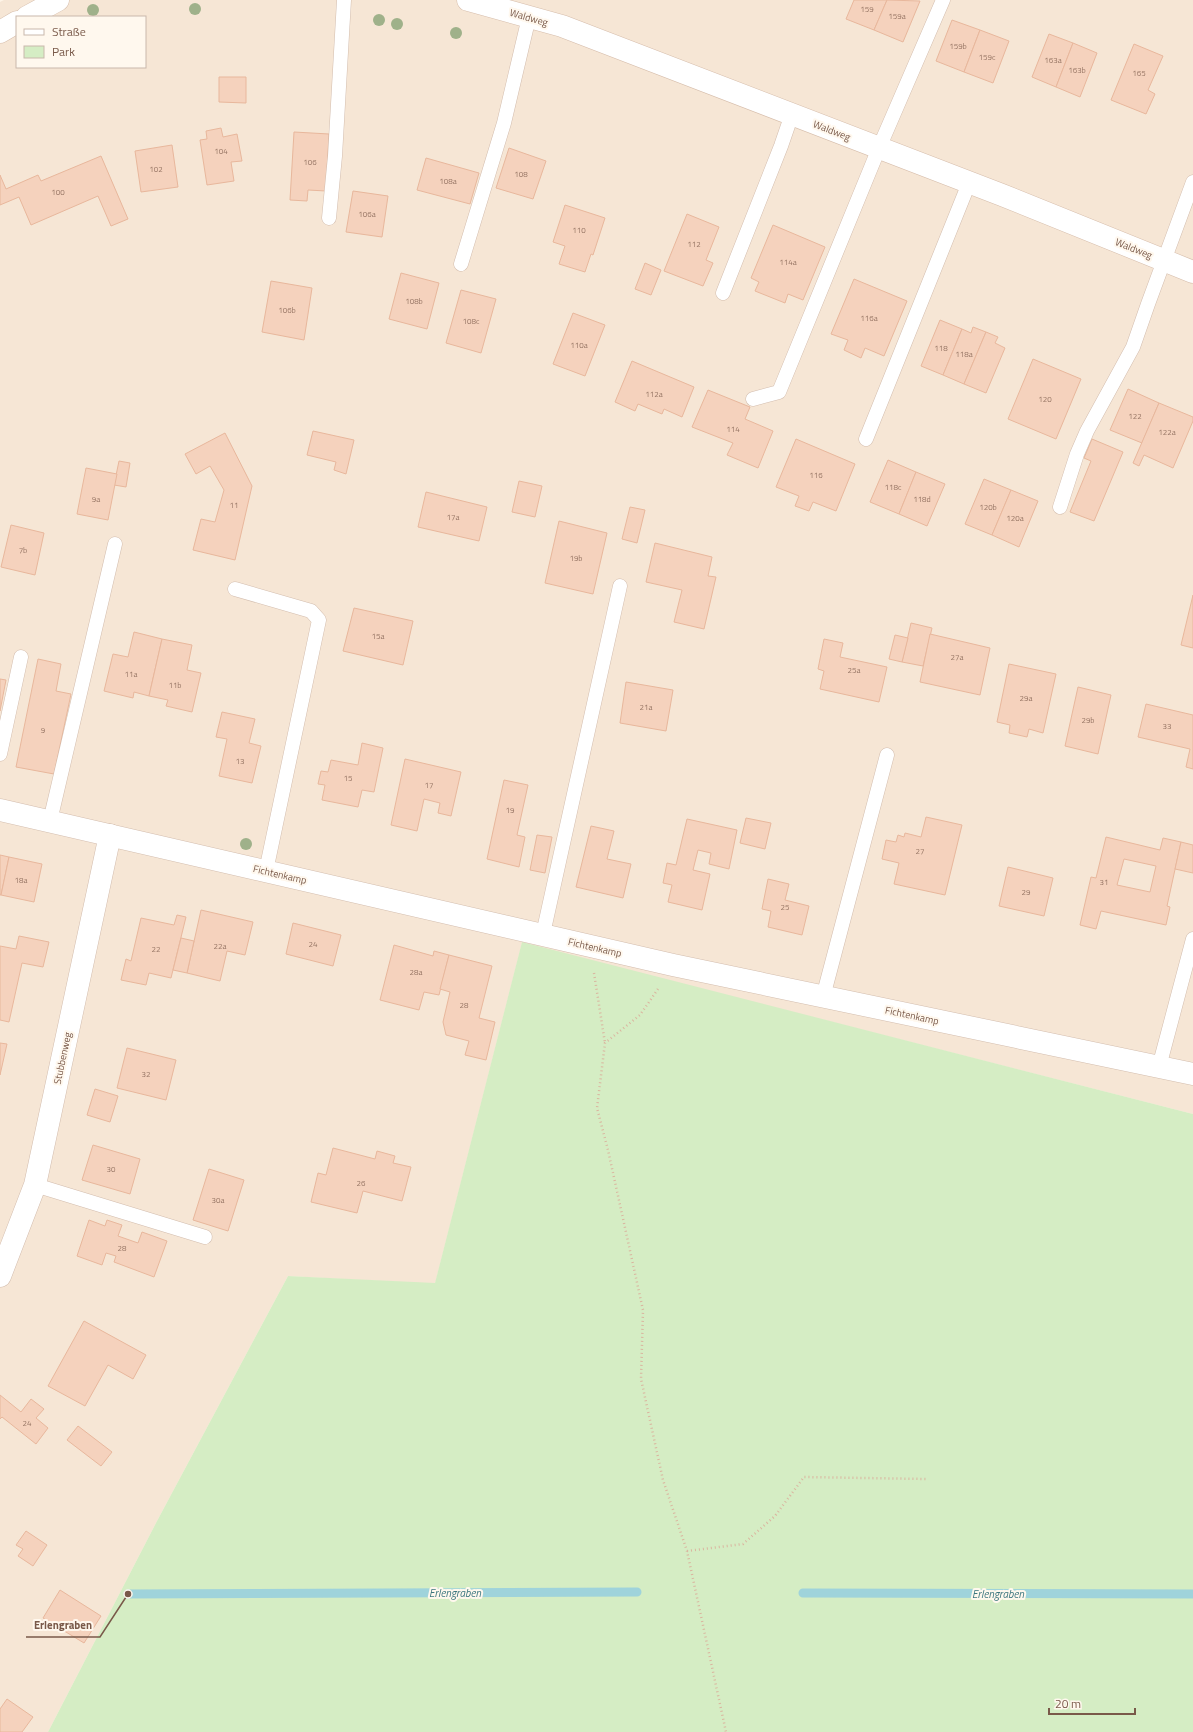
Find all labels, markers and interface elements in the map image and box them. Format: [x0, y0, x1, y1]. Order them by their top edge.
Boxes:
house number: 159 [860, 3, 874, 15]
street label: Waldweg [508, 5, 550, 30]
house number: 159a [888, 10, 906, 22]
legend [16, 16, 146, 68]
text: Straße [52, 22, 86, 41]
house number: 159b [949, 40, 967, 52]
text: Park [52, 42, 75, 61]
house number: 159c [979, 51, 996, 63]
house number: 163a [1044, 54, 1062, 66]
house number: 163b [1068, 64, 1086, 76]
house number: 165 [1132, 67, 1146, 79]
street label: Waldweg [811, 116, 853, 144]
house number: 104 [214, 145, 228, 157]
house number: 106 [303, 156, 317, 168]
house number: 102 [149, 163, 163, 175]
house number: 108 [514, 168, 528, 180]
house number: 108a [439, 175, 457, 187]
house number: 100 [51, 186, 65, 198]
house number: 106a [358, 208, 376, 220]
house number: 110 [572, 224, 586, 236]
street label: Waldweg [1113, 234, 1155, 263]
house number: 112 [687, 238, 701, 250]
house number: 114a [779, 256, 797, 268]
house number: 108b [405, 295, 423, 307]
house number: 106b [278, 304, 296, 316]
house number: 116a [860, 312, 878, 324]
house number: 108c [463, 315, 480, 327]
house number: 110a [570, 339, 588, 351]
house number: 118 [934, 342, 948, 354]
house number: 118a [955, 348, 973, 360]
house number: 112a [645, 388, 663, 400]
house number: 120 [1038, 393, 1052, 405]
house number: 122 [1128, 410, 1142, 422]
house number: 114 [726, 423, 740, 435]
house number: 122a [1158, 426, 1176, 438]
house number: 116 [809, 469, 823, 481]
house number: 118c [885, 481, 902, 493]
house number: 9a [92, 493, 100, 505]
house number: 118d [913, 493, 931, 505]
house number: 11 [230, 499, 238, 511]
house number: 120b [979, 501, 997, 513]
house number: 17a [447, 511, 459, 523]
house number: 120a [1006, 512, 1024, 524]
house number: 7b [19, 544, 27, 556]
house number: 19b [569, 552, 583, 564]
house number: 15a [372, 630, 384, 642]
house number: 27a [951, 651, 963, 663]
house number: 25a [848, 664, 860, 676]
house number: 11a [125, 668, 137, 680]
house number: 11b [168, 679, 182, 691]
house number: 29a [1020, 692, 1032, 704]
house number: 21a [640, 701, 652, 713]
house number: 29b [1081, 714, 1095, 726]
house number: 33 [1163, 720, 1171, 732]
house number: 9 [41, 724, 46, 736]
house number: 13 [236, 755, 244, 767]
house number: 15 [344, 772, 353, 784]
house number: 17 [425, 779, 433, 791]
house number: 19 [506, 804, 515, 816]
house number: 27 [916, 845, 924, 857]
street label: Fichtenkamp [252, 861, 308, 888]
house number: 18a [15, 874, 27, 886]
house number: 31 [1100, 876, 1108, 888]
house number: 29 [1022, 886, 1031, 898]
house number: 25 [781, 901, 790, 913]
street label: Fichtenkamp [567, 934, 623, 961]
house number: 24 [309, 938, 318, 950]
house number: 22a [214, 940, 226, 952]
house number: 22 [152, 943, 160, 955]
house number: 28a [410, 966, 422, 978]
house number: 28 [460, 999, 469, 1011]
street label: Fichtenkamp [884, 1002, 940, 1028]
street label: Stubbenweg [50, 1031, 75, 1085]
house number: 32 [142, 1068, 150, 1080]
house number: 30 [107, 1163, 116, 1175]
house number: 26 [357, 1177, 366, 1189]
house number: 30a [212, 1194, 224, 1206]
house number: 28 [118, 1242, 127, 1254]
house number: 24 [23, 1417, 32, 1429]
water label: Erlengraben [429, 1585, 482, 1601]
water label: Erlengraben [972, 1586, 1025, 1602]
callout: Erlengraben [26, 1614, 100, 1637]
text: Erlengraben [34, 1617, 92, 1633]
scale bar [1049, 1690, 1135, 1716]
text: 20 m [1055, 1694, 1081, 1713]

